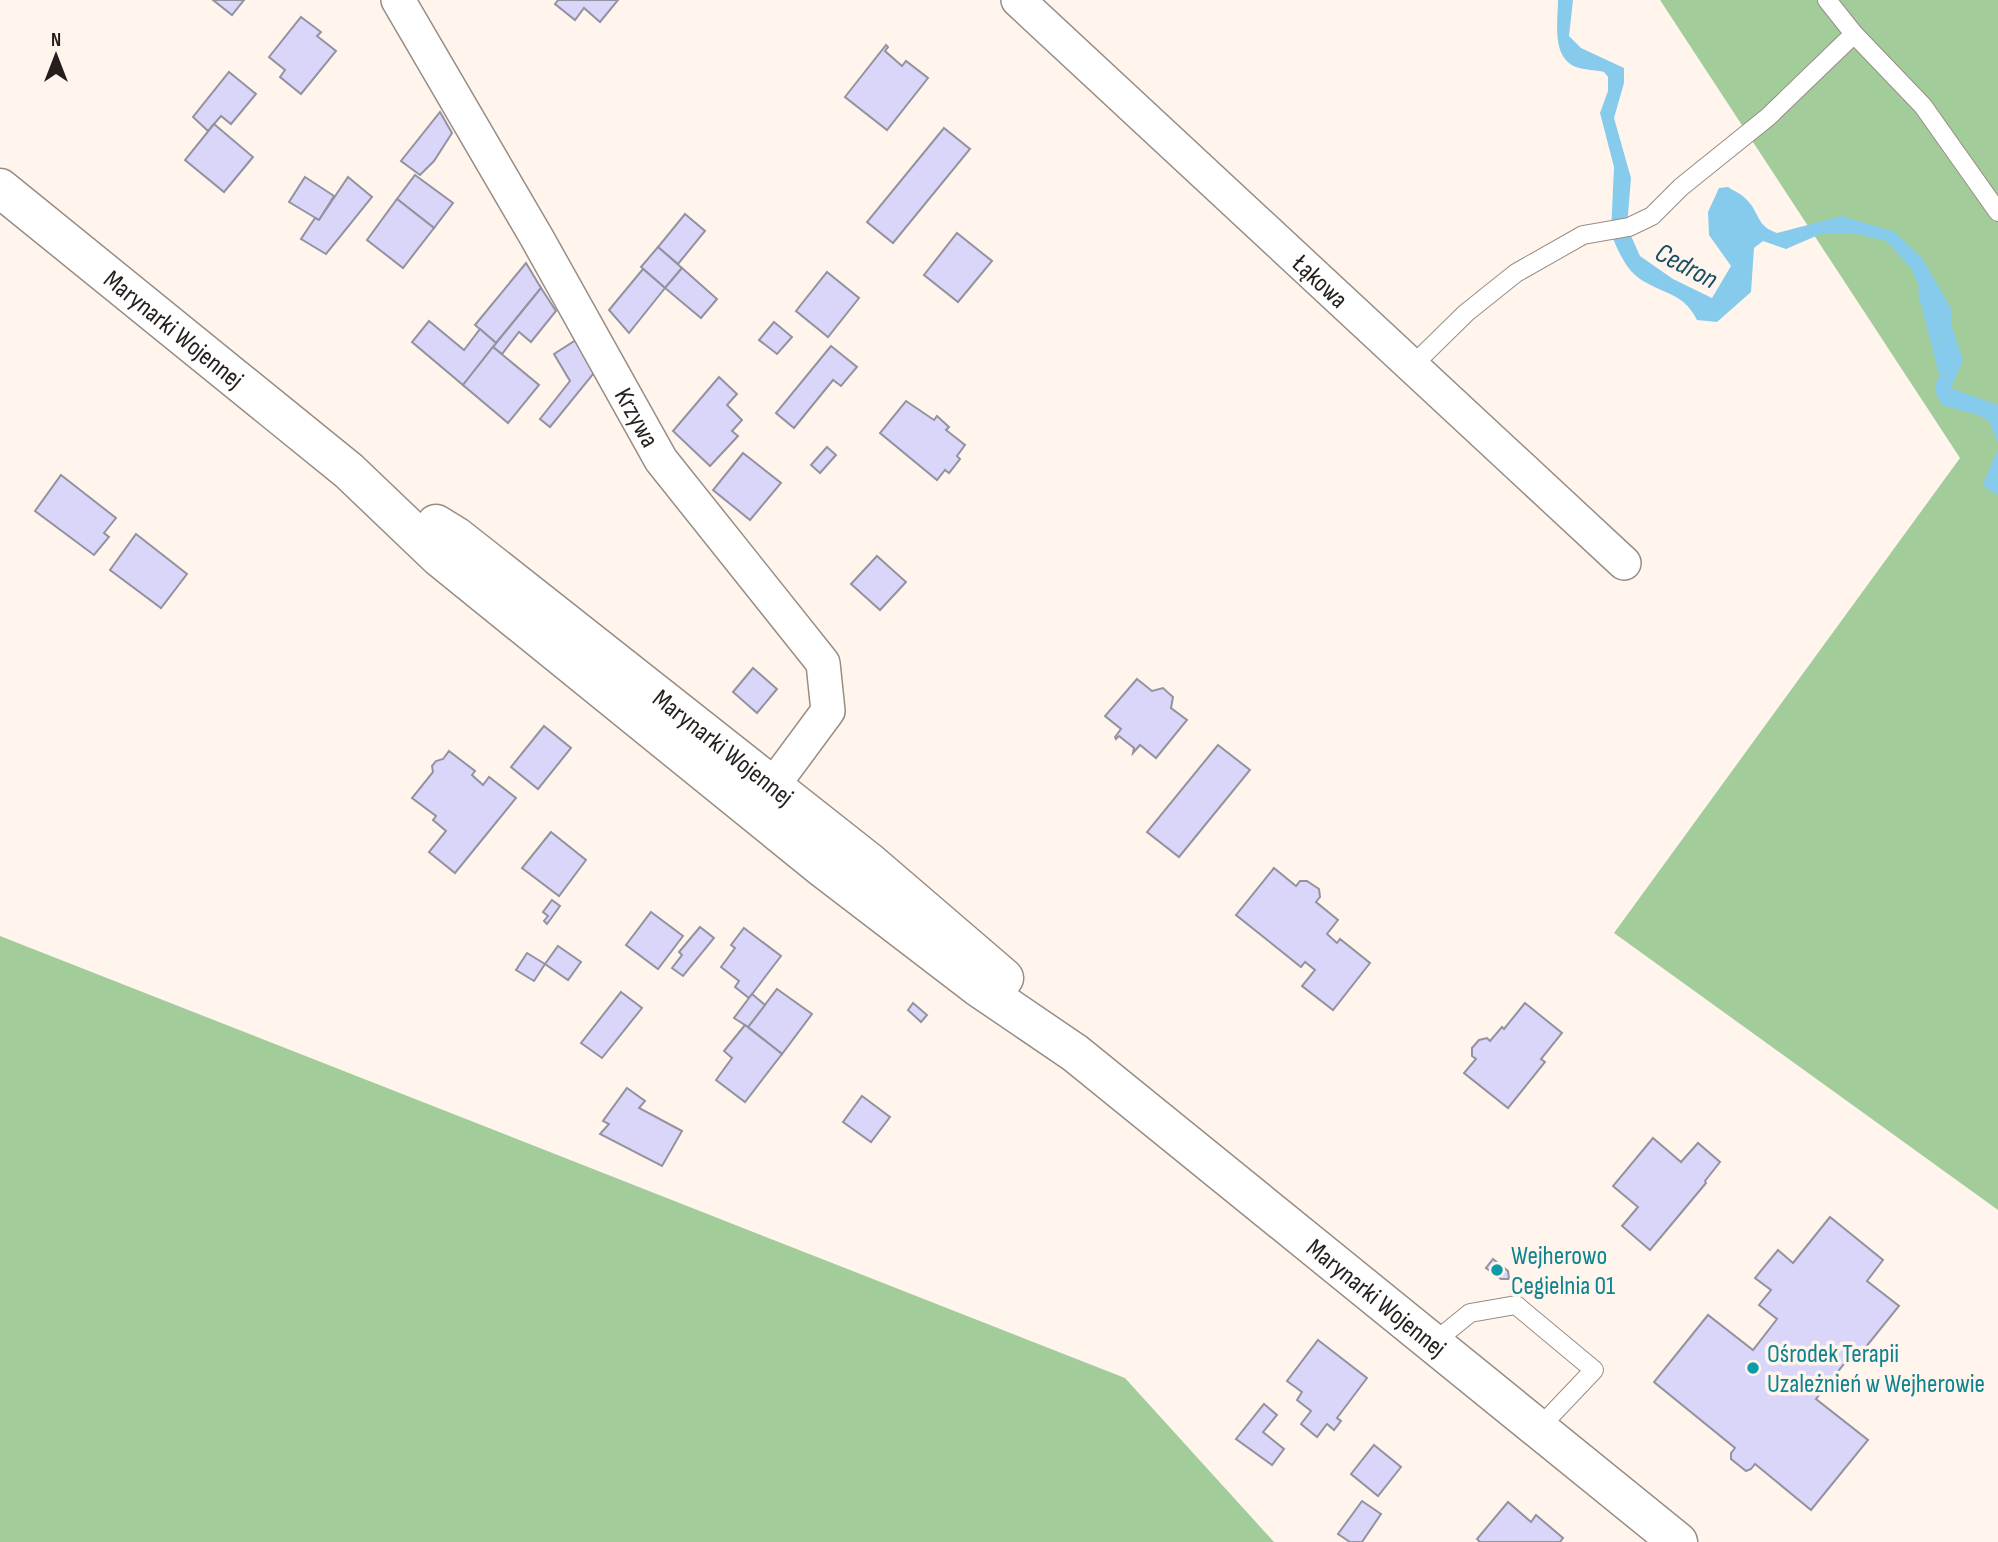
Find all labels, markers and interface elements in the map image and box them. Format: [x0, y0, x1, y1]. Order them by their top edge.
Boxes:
north arrow [21, 21, 91, 91]
text: N [51, 29, 61, 52]
water label: Cedron [1649, 236, 1723, 297]
street label: Łąkowa [1285, 248, 1354, 315]
street label: Marynarki Wojennej [97, 265, 249, 396]
street label: Krzywa [607, 383, 665, 453]
street label: Marynarki Wojennej [646, 683, 799, 813]
street label: Marynarki Wojennej [1300, 1233, 1452, 1364]
place label: Wejherowo Cegielnia 01 [1511, 1241, 1615, 1302]
marker: Wejherowo Cegielnia 01 [1489, 1262, 1505, 1278]
place label: Ośrodek Terapii Uzależnień w Wejherowie [1767, 1339, 1985, 1400]
marker: Ośrodek Terapii Uzależnień w Wejherowie [1745, 1360, 1761, 1376]

